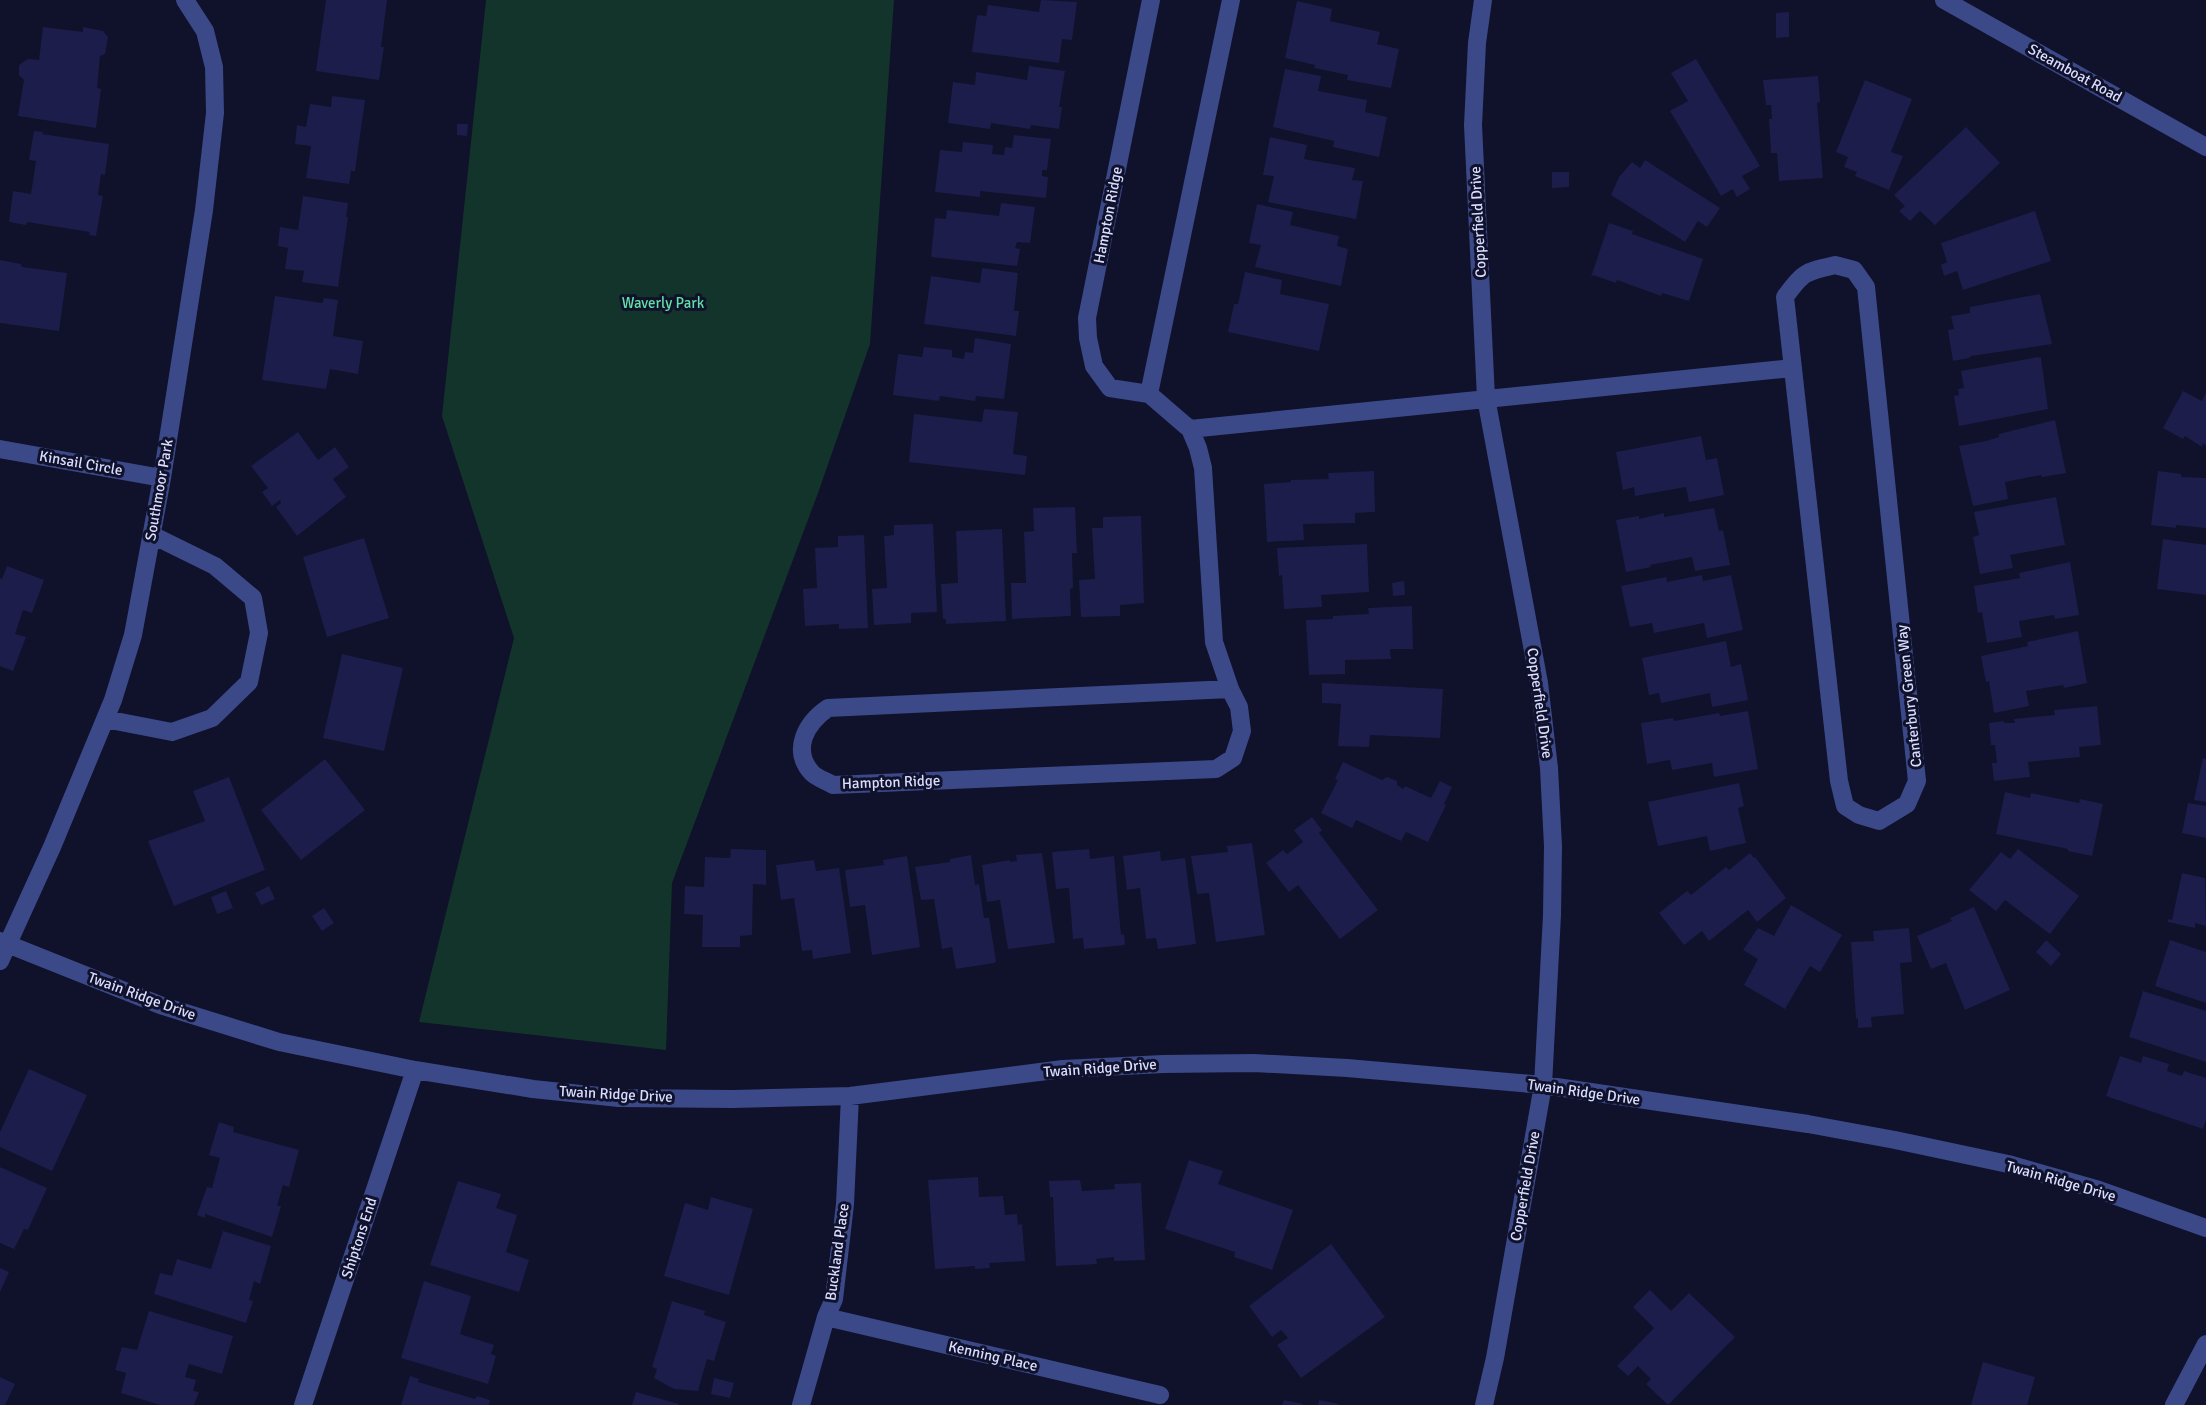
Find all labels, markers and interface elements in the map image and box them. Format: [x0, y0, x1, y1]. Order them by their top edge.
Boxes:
street label: Steamboat Road [2025, 40, 2125, 106]
street label: Hampton Ridge [1090, 165, 1126, 265]
street label: Copperfield Drive [1466, 166, 1490, 278]
park label: Waverly Park [622, 294, 705, 312]
street label: Southmoor Park [141, 437, 177, 542]
street label: Kinsail Circle [38, 447, 124, 479]
street label: Canterbury Green Way [1893, 624, 1925, 768]
street label: Copperfield Drive [1523, 647, 1557, 759]
street label: Hampton Ridge [841, 771, 941, 793]
street label: Twain Ridge Drive [86, 968, 198, 1024]
street label: Twain Ridge Drive [1043, 1055, 1157, 1081]
street label: Twain Ridge Drive [1527, 1075, 1641, 1109]
street label: Twain Ridge Drive [559, 1082, 673, 1106]
street label: Copperfield Drive [1506, 1130, 1544, 1242]
street label: Twain Ridge Drive [2004, 1157, 2118, 1205]
street label: Shiptons End [337, 1195, 381, 1281]
street label: Buckland Place [821, 1202, 853, 1302]
street label: Kenning Place [947, 1337, 1039, 1375]

